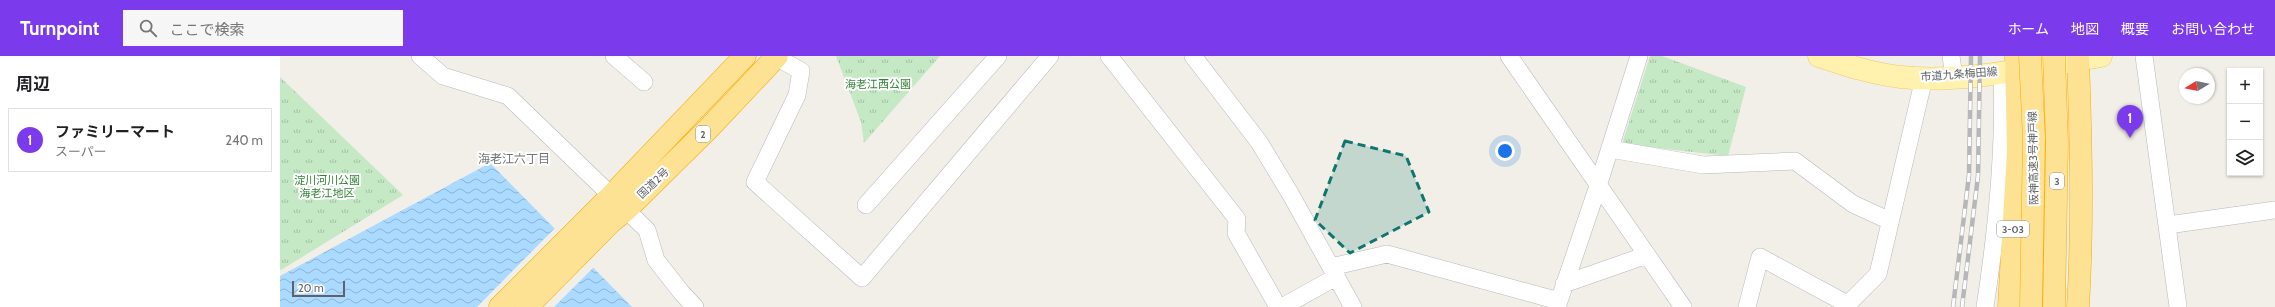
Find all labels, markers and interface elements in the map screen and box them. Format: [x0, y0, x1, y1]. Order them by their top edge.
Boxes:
search box [123, 10, 403, 46]
text: Turnpoint [20, 17, 99, 40]
icon: search [137, 17, 159, 39]
text: ホーム [2007, 20, 2049, 38]
text: 地図 [2071, 20, 2099, 38]
text: 概要 [2121, 20, 2149, 38]
text: お問い合わせ [2171, 20, 2255, 38]
text: ここで検索 [169, 21, 244, 39]
street label: 市道九条梅田線 [1920, 64, 1998, 84]
north arrow [2179, 68, 2215, 104]
map controls [2227, 68, 2263, 176]
button: + [2227, 68, 2263, 104]
text: 周辺 [16, 74, 50, 94]
park label: 海老江西公園 [845, 77, 911, 91]
button: − [2227, 104, 2263, 140]
pin: 1 [2117, 105, 2143, 138]
street label: 阪神高速3号神戸線 [2025, 111, 2041, 205]
text: ファミリーマート [55, 123, 175, 141]
road number: 2 [696, 126, 710, 142]
text: 1 [28, 132, 32, 148]
text: 240 m [225, 132, 263, 148]
button: layers [2227, 140, 2263, 176]
your location [1495, 141, 1515, 161]
text: スーパー [55, 143, 107, 159]
district label: 海老江六丁目 [478, 151, 550, 166]
street label: 国道2号 [634, 165, 672, 201]
park label: 淀川河川公園 海老江地区 [294, 173, 360, 200]
road number: 3 [2050, 173, 2064, 189]
road number: 3-03 [1997, 221, 2029, 237]
scale bar [292, 279, 345, 298]
text: 20 m [298, 281, 324, 295]

